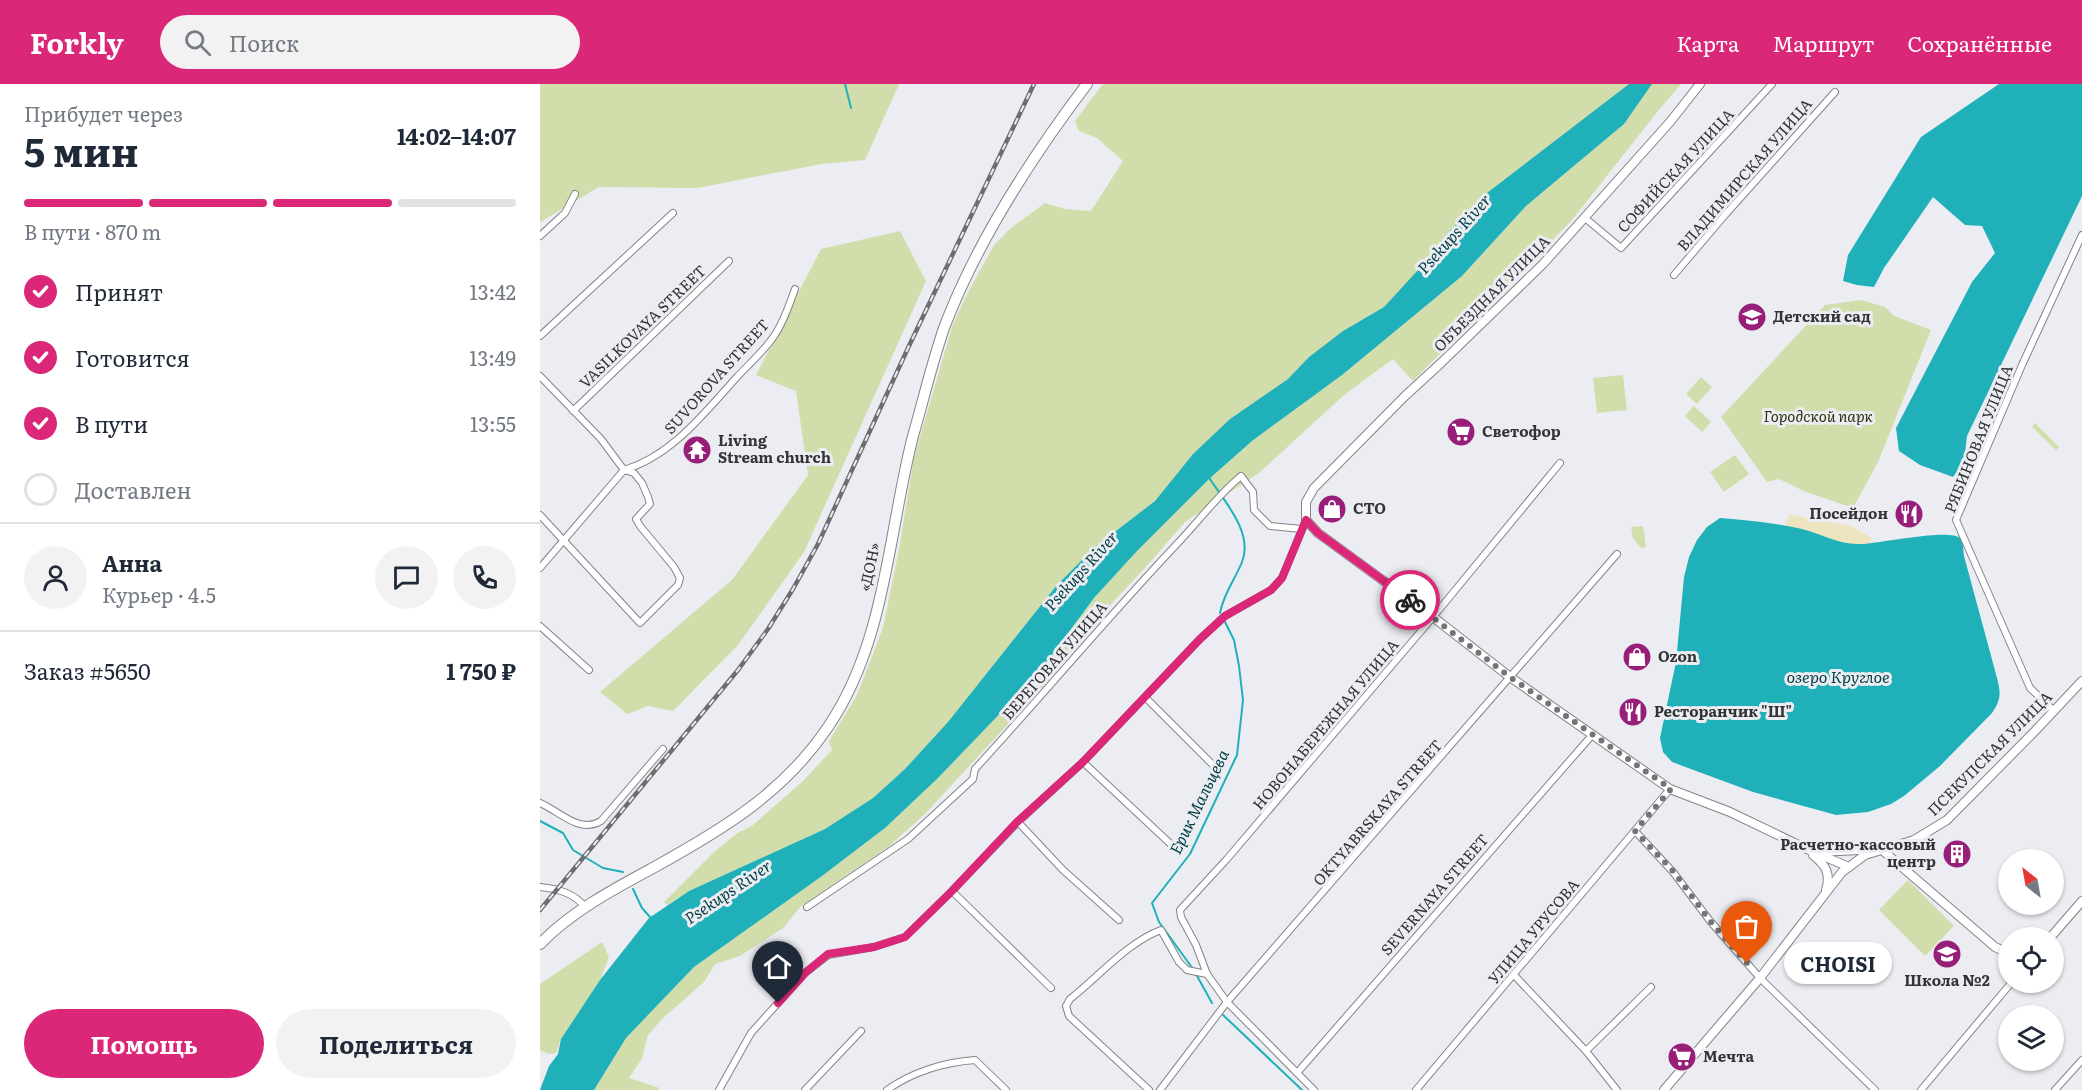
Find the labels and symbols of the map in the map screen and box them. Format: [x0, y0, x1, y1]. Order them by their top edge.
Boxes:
street label: ВЛАДИМИРСКАЯ УЛИЦА [1671, 92, 1817, 256]
street label: СОФИЙСКАЯ УЛИЦА [1611, 103, 1739, 237]
water label: Psekups River [1411, 188, 1496, 279]
street label: ОБЪЕЗДНАЯ УЛИЦА [1427, 229, 1554, 356]
street label: VASILKOVAYA STREET [573, 259, 711, 393]
school or university icon: Детский сад [1736, 301, 1768, 333]
place label: Детский сад [1773, 304, 1871, 327]
street label: SUVOROVA STREET [658, 313, 774, 439]
street label: РЯБИНОВАЯ УЛИЦА [1937, 361, 2018, 516]
park label: Городской парк [1763, 404, 1873, 427]
supermarket icon: Светофор [1445, 416, 1477, 448]
place label: Светофор [1482, 419, 1561, 442]
place label: Living Stream church [718, 428, 831, 468]
temple icon: Living Stream church [681, 434, 713, 466]
shop icon: СТО [1316, 493, 1348, 525]
place label: СТО [1353, 496, 1386, 519]
restaurant icon: Посейдон [1893, 498, 1925, 530]
place label: Посейдон [1809, 501, 1888, 524]
water label: Psekups River [1038, 525, 1123, 616]
street label: «ДОН» [852, 540, 885, 593]
courier [1380, 570, 1440, 630]
street label: БЕРЕГОВАЯ УЛИЦА [996, 596, 1112, 724]
street label: НОВОНАБЕРЕЖНАЯ УЛИЦА [1246, 634, 1403, 815]
shop icon: Ozon [1621, 641, 1653, 673]
place label: Ozon [1658, 644, 1698, 667]
water label: озеро Круглое [1786, 664, 1890, 688]
street label: ПСЕКУПСКАЯ УЛИЦА [1921, 685, 2057, 821]
restaurant icon: Ресторанчик "Ш" [1617, 696, 1649, 728]
place label: Ресторанчик "Ш" [1654, 699, 1792, 722]
street label: OKTYABRSKAYA STREET [1307, 734, 1447, 890]
water label: Ерик Мальцева [1162, 744, 1234, 858]
street label: SEVERNAYA STREET [1375, 828, 1493, 960]
place label: Расчетно-кассовый центр [1780, 832, 1936, 872]
building icon: Расчетно-кассовый центр [1941, 838, 1973, 870]
north arrow [1998, 849, 2064, 915]
water label: Psekups River [679, 853, 776, 929]
street label: УЛИЦА УРУСОВА [1482, 873, 1584, 989]
pin [1721, 901, 1772, 963]
school or university icon: Школа №2 [1931, 938, 1963, 970]
pin [752, 941, 803, 1003]
callout: CHOISI [1783, 942, 1891, 984]
place label: Школа №2 [1904, 968, 1990, 991]
supermarket icon: Мечта [1666, 1041, 1698, 1073]
place label: Мечта [1703, 1044, 1755, 1067]

